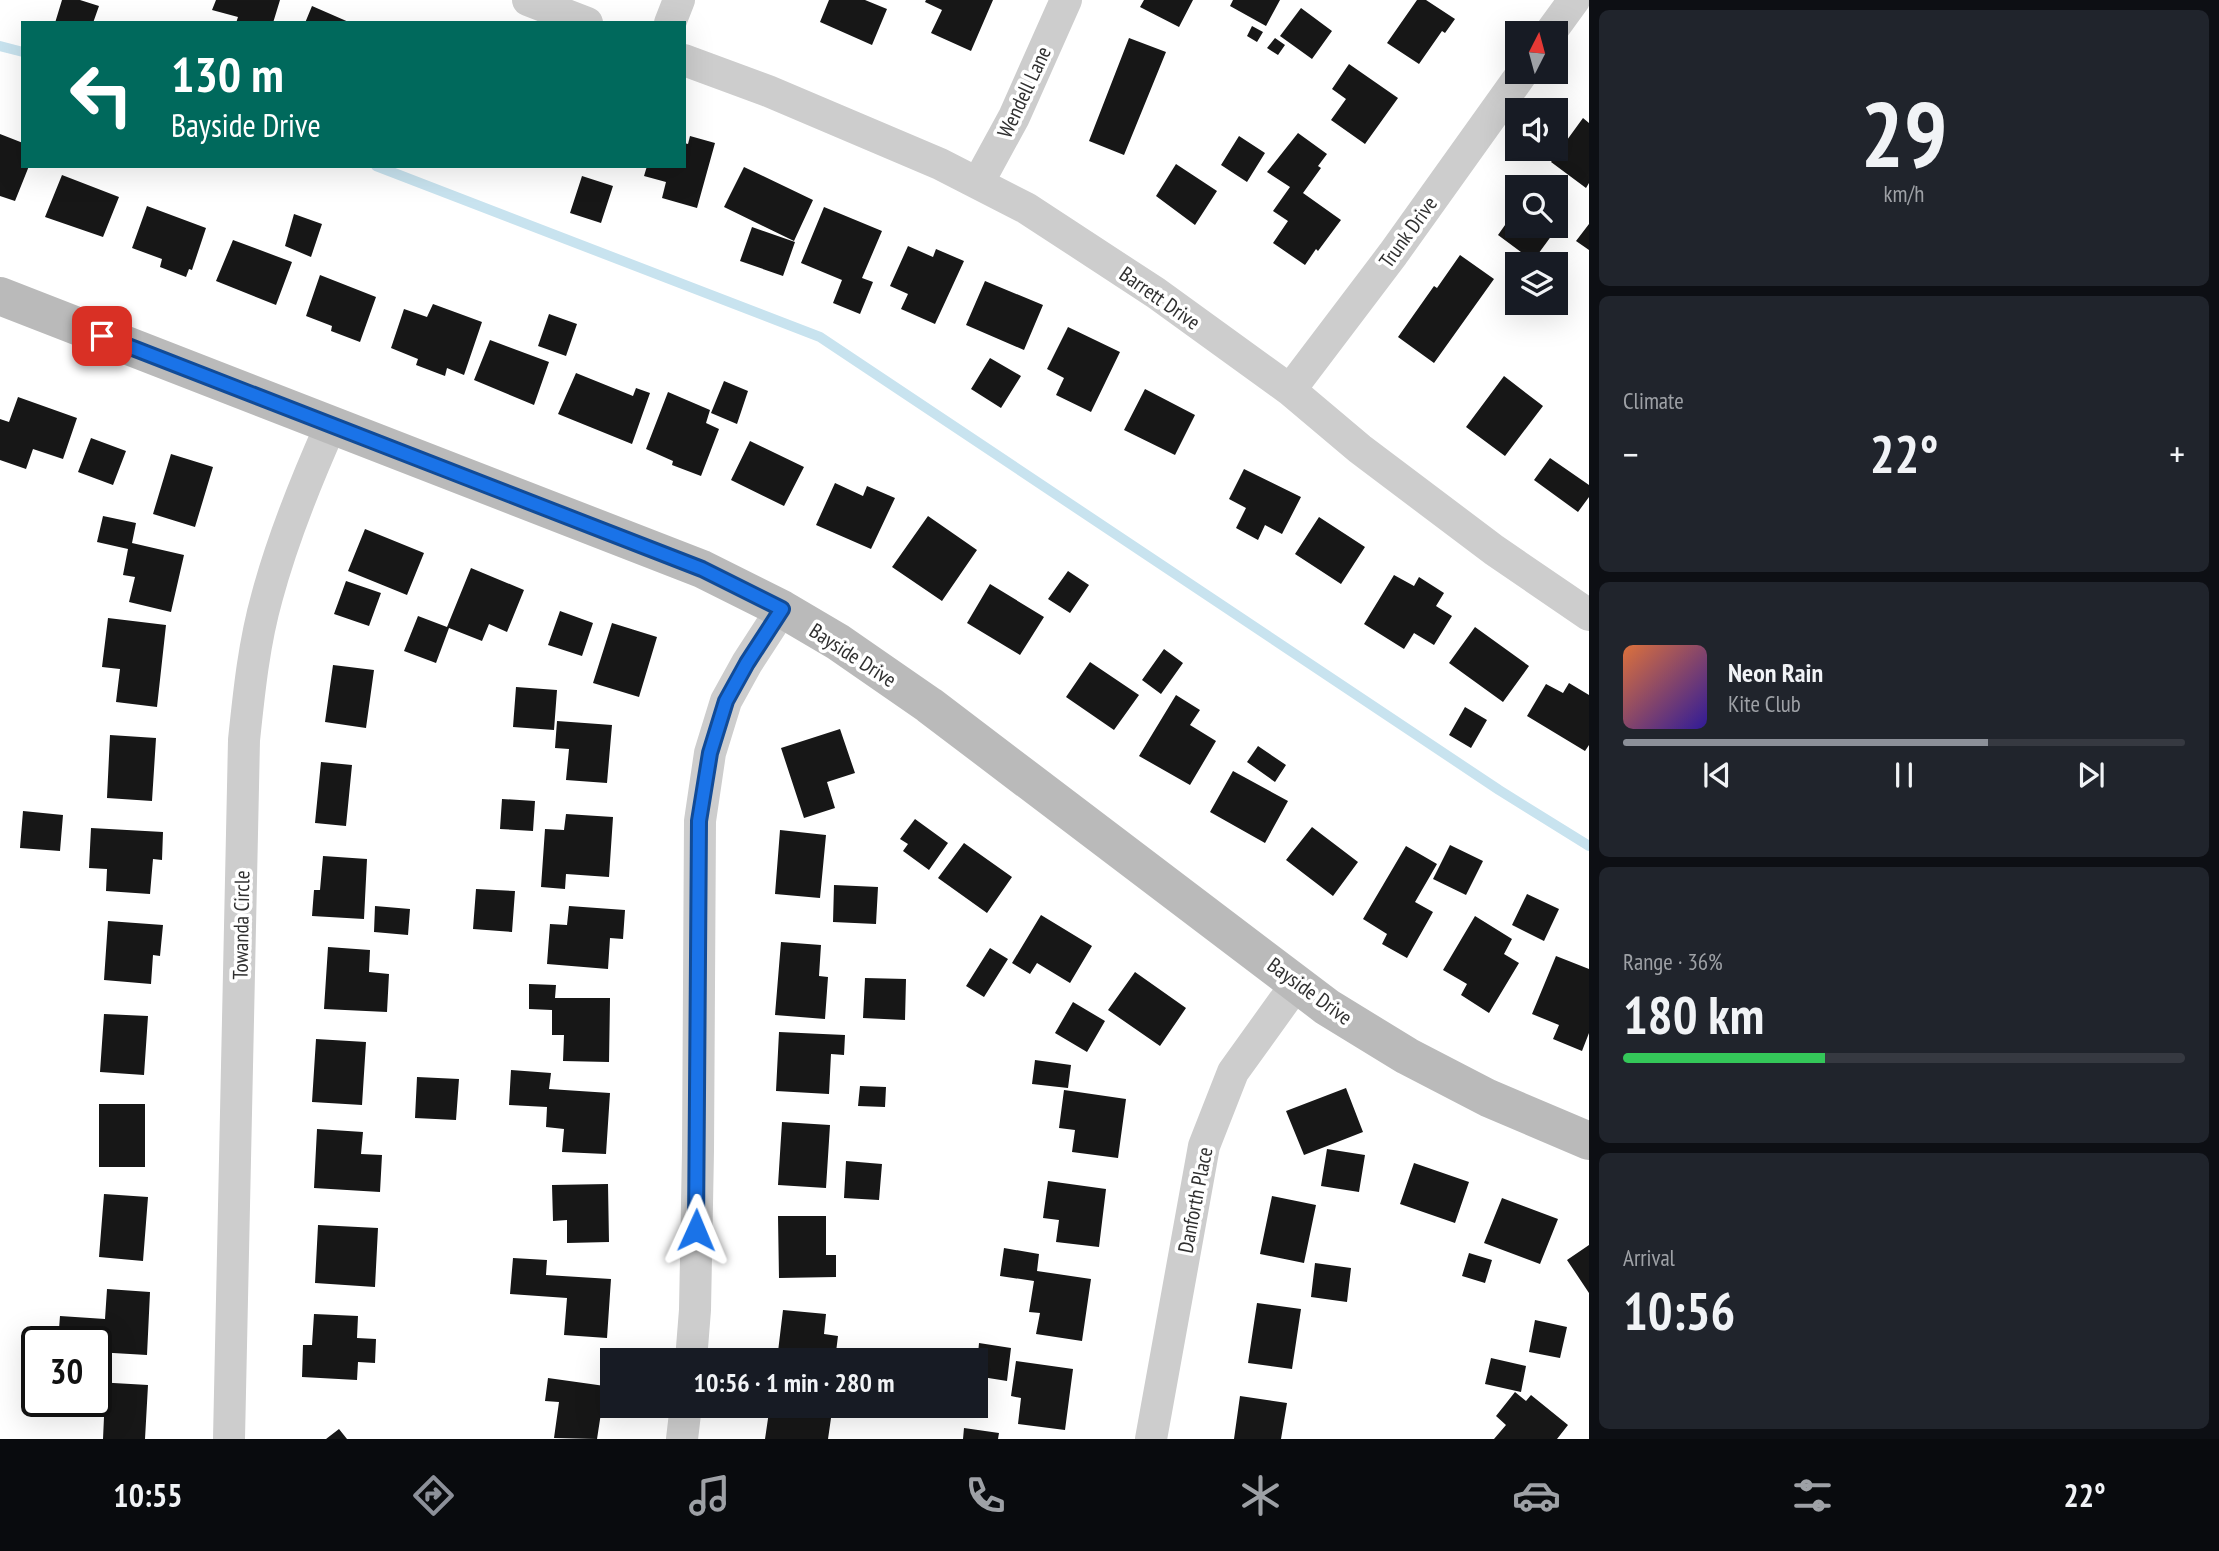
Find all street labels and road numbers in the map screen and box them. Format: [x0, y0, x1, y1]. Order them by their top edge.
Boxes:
street label: Wendell Lane [991, 42, 1057, 142]
street label: Trunk Drive [1373, 191, 1443, 273]
street label: Barrett Drive [1114, 260, 1206, 336]
street label: Bayside Drive [804, 617, 902, 693]
street label: Towanda Circle [227, 870, 255, 980]
street label: Bayside Drive [1262, 951, 1358, 1031]
street label: Danforth Place [1172, 1145, 1218, 1255]

